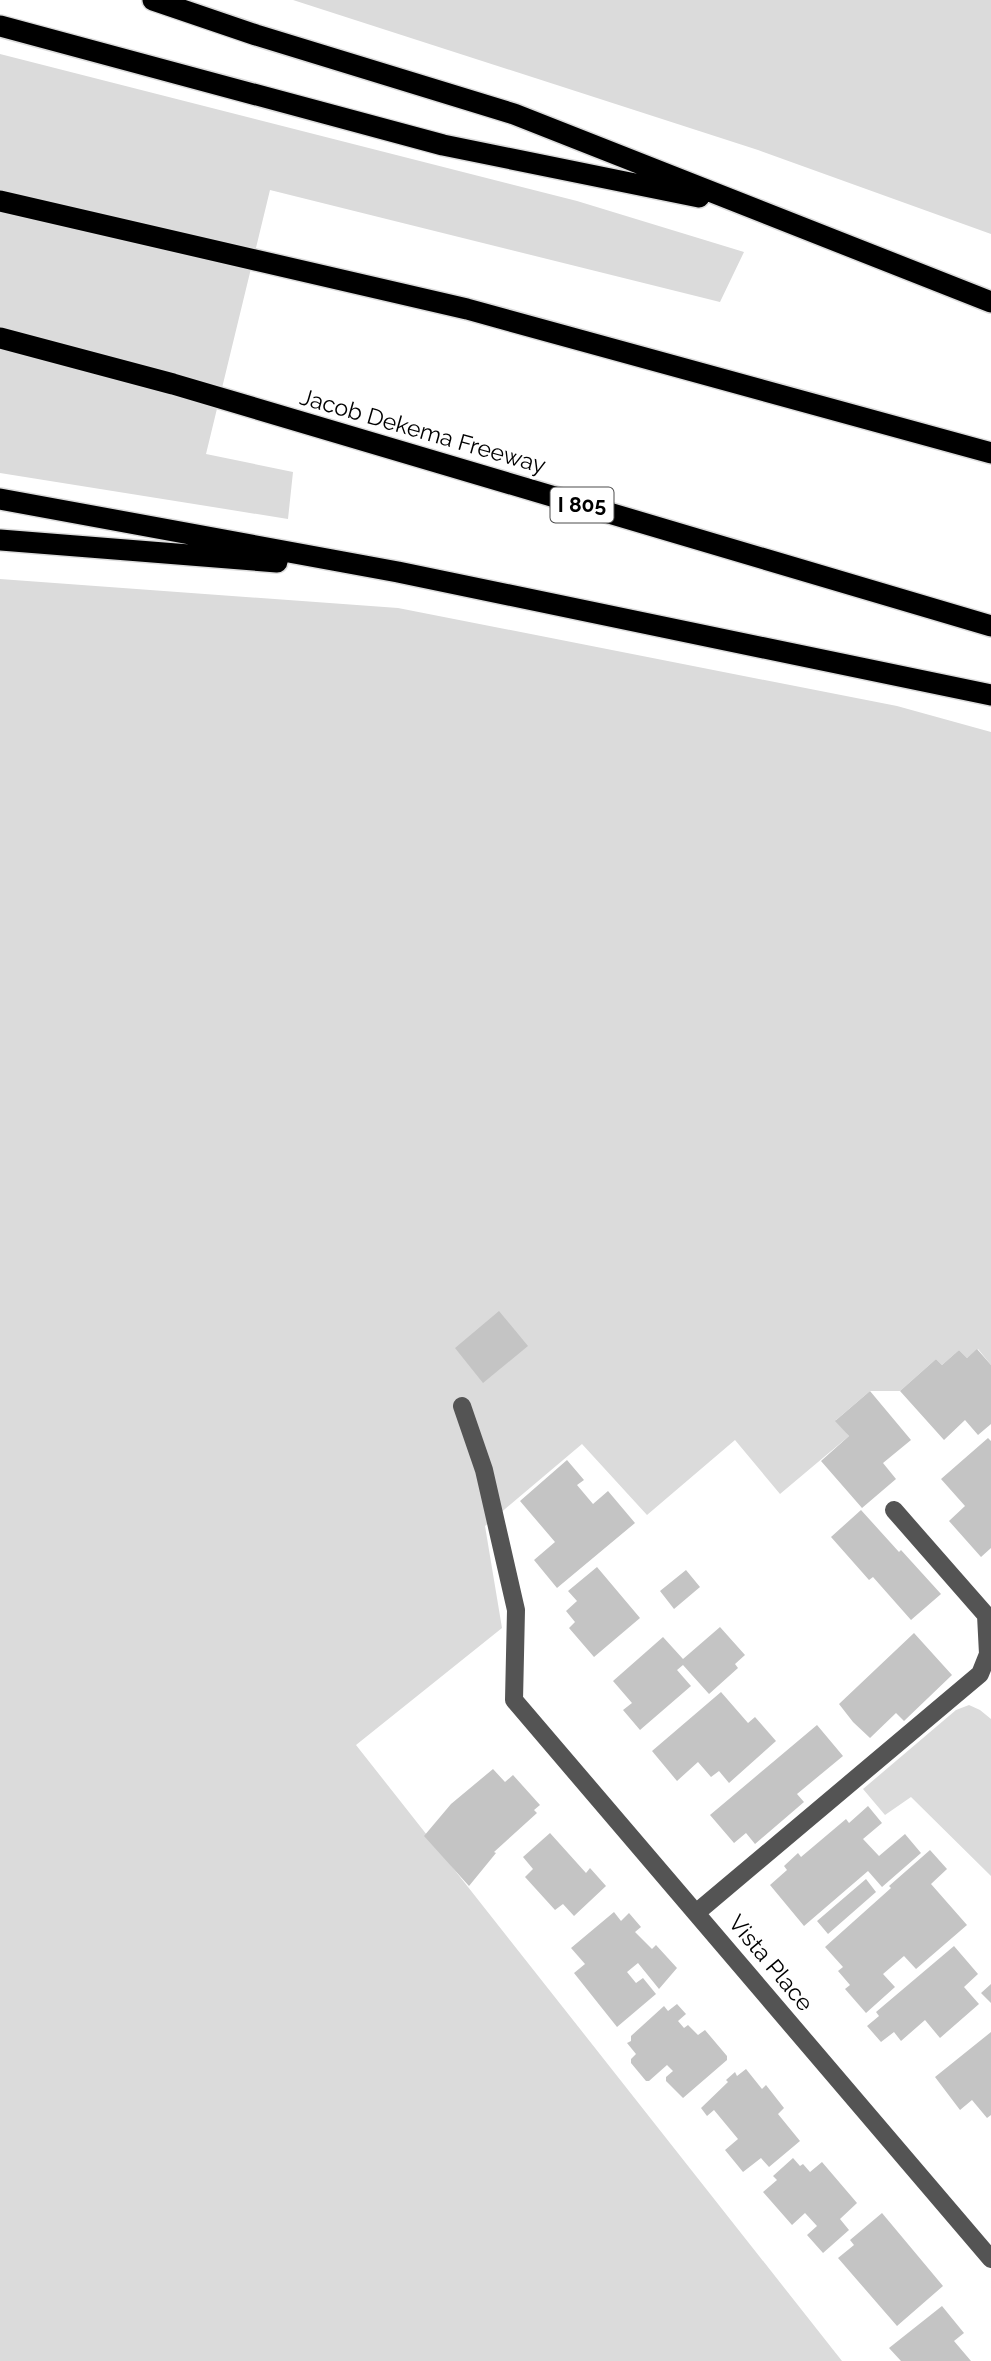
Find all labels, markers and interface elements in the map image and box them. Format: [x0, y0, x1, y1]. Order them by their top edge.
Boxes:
street label: Jacob Dekema Freeway [297, 382, 549, 479]
road number: I 805 [550, 488, 614, 522]
street label: Vista Place [723, 1909, 819, 2016]

